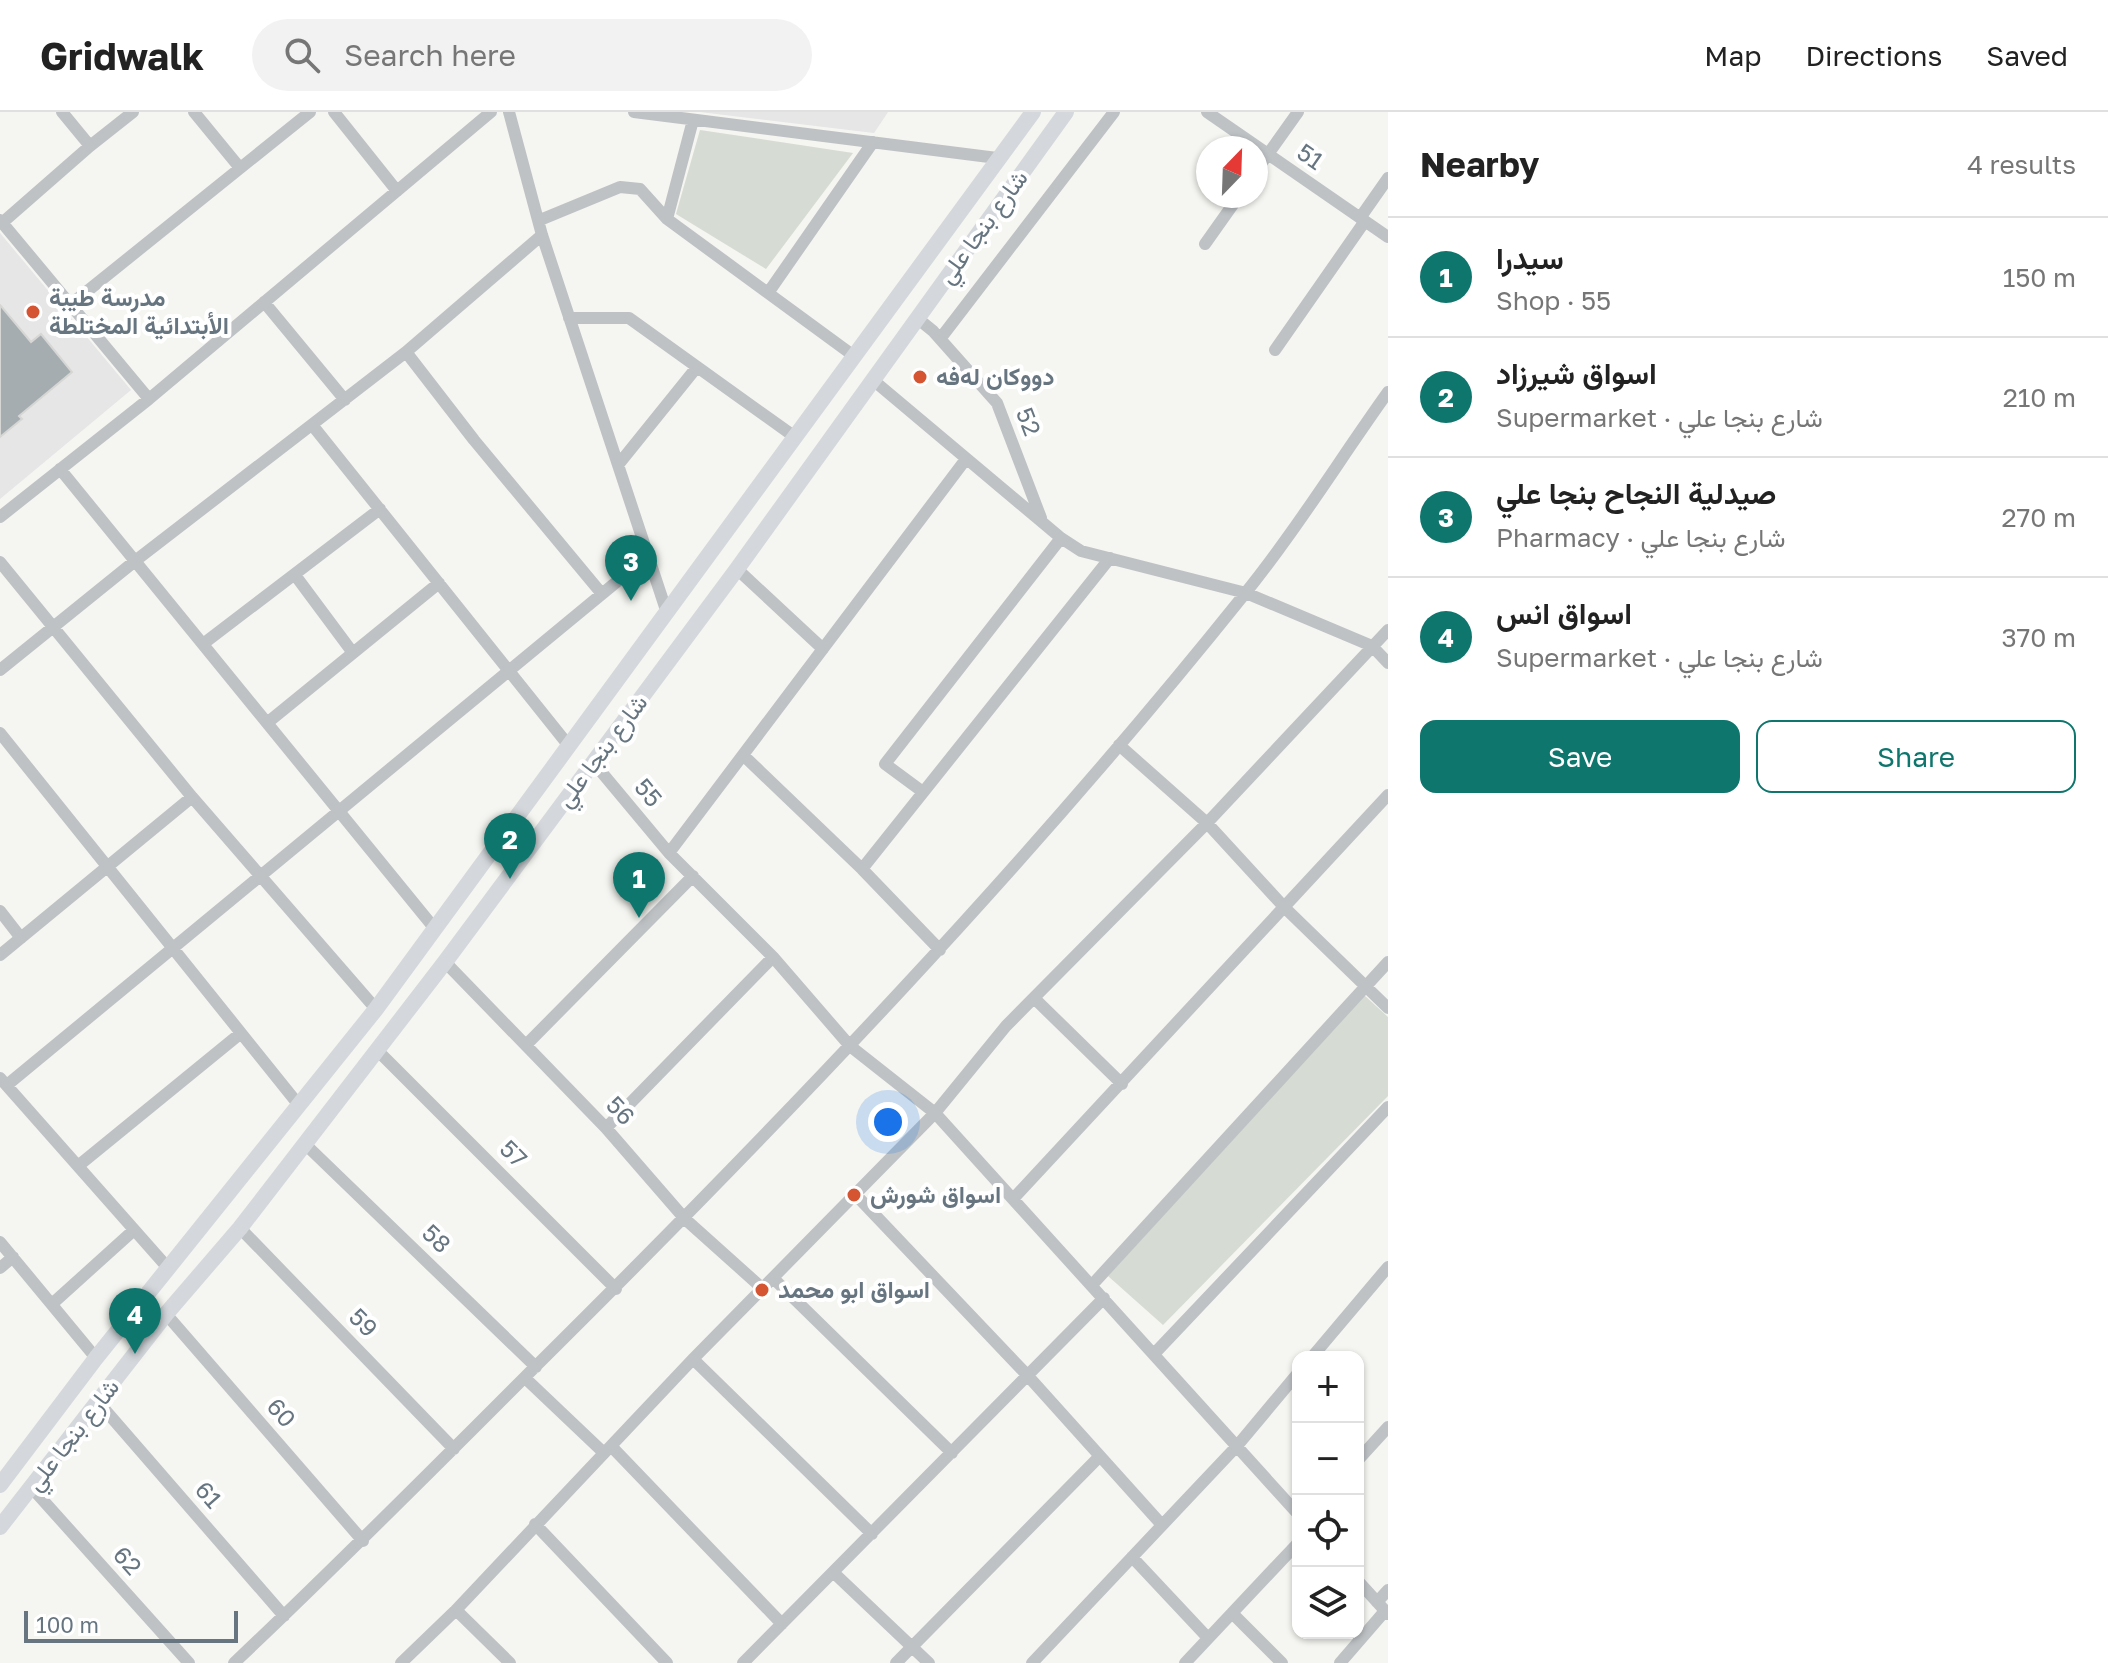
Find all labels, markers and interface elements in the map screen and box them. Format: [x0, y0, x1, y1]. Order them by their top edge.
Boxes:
search box [252, 19, 812, 91]
text: Gridwalk [40, 33, 204, 78]
icon: search [280, 33, 324, 77]
text: Search here [344, 37, 516, 73]
text: Map [1704, 39, 1761, 72]
text: Directions [1805, 39, 1942, 72]
text: Saved [1986, 39, 2068, 72]
north arrow [1196, 136, 1268, 208]
street label: 51 [1292, 137, 1330, 175]
text: Nearby [1420, 144, 1540, 184]
text: 4 results [1967, 149, 2076, 180]
street label: شارع بنجا علي [931, 163, 1038, 292]
text: سيدرا [1496, 240, 1564, 276]
text: 1 [1439, 262, 1453, 293]
text: 150 m [2003, 262, 2076, 293]
place label: مدرسة طيبة الأبتدائية المختلطة [49, 282, 229, 340]
text: Shop · 55 [1496, 285, 1611, 316]
marker: مدرسة طيبة الأبتدائية المختلطة [24, 303, 42, 321]
text: اسواق شيرزاد [1496, 355, 1657, 391]
place label: دووكان لەفە [936, 361, 1054, 392]
marker: دووكان لەفە [911, 368, 929, 386]
text: 2 [1438, 382, 1454, 413]
text: 210 m [2003, 382, 2076, 413]
text: Supermarket · شارع بنجا علي [1496, 402, 1823, 433]
street label: 52 [1011, 403, 1048, 440]
text: صيدلية النجاح بنجا علي [1496, 475, 1776, 511]
text: 3 [1438, 502, 1454, 533]
text: 270 m [2002, 502, 2076, 533]
text: Pharmacy · شارع بنجا علي [1496, 522, 1786, 553]
pin: 3 [605, 535, 657, 601]
text: اسواق انس [1496, 595, 1632, 631]
text: 4 [1438, 622, 1454, 653]
text: 370 m [2001, 622, 2076, 653]
text: Supermarket · شارع بنجا علي [1496, 642, 1823, 673]
street label: شارع بنجا علي [549, 688, 657, 816]
button: Save [1420, 720, 1740, 793]
button: Share [1756, 720, 2076, 793]
street label: 55 [629, 772, 669, 812]
pin: 2 [484, 813, 536, 879]
pin: 1 [613, 852, 665, 918]
street label: 56 [601, 1090, 641, 1130]
your location [868, 1102, 908, 1142]
street label: 57 [494, 1133, 534, 1173]
place label: اسواق شورش [870, 1179, 1001, 1210]
marker: اسواق شورش [845, 1186, 863, 1204]
street label: 58 [417, 1218, 457, 1258]
place label: اسواق ابو محمد [778, 1274, 930, 1305]
marker: اسواق ابو محمد [753, 1281, 771, 1299]
pin: 4 [109, 1288, 161, 1354]
street label: 59 [344, 1302, 384, 1342]
map controls [1292, 1351, 1364, 1639]
button: + [1292, 1351, 1364, 1423]
street label: شارع بنجا علي [19, 1372, 129, 1499]
street label: 60 [262, 1391, 303, 1433]
button: − [1292, 1423, 1364, 1495]
street label: 61 [190, 1475, 229, 1513]
button: locate [1292, 1495, 1364, 1567]
street label: 62 [108, 1540, 148, 1580]
button: layers [1292, 1567, 1364, 1639]
scale bar [24, 1607, 238, 1643]
text: 100 m [36, 1611, 99, 1638]

